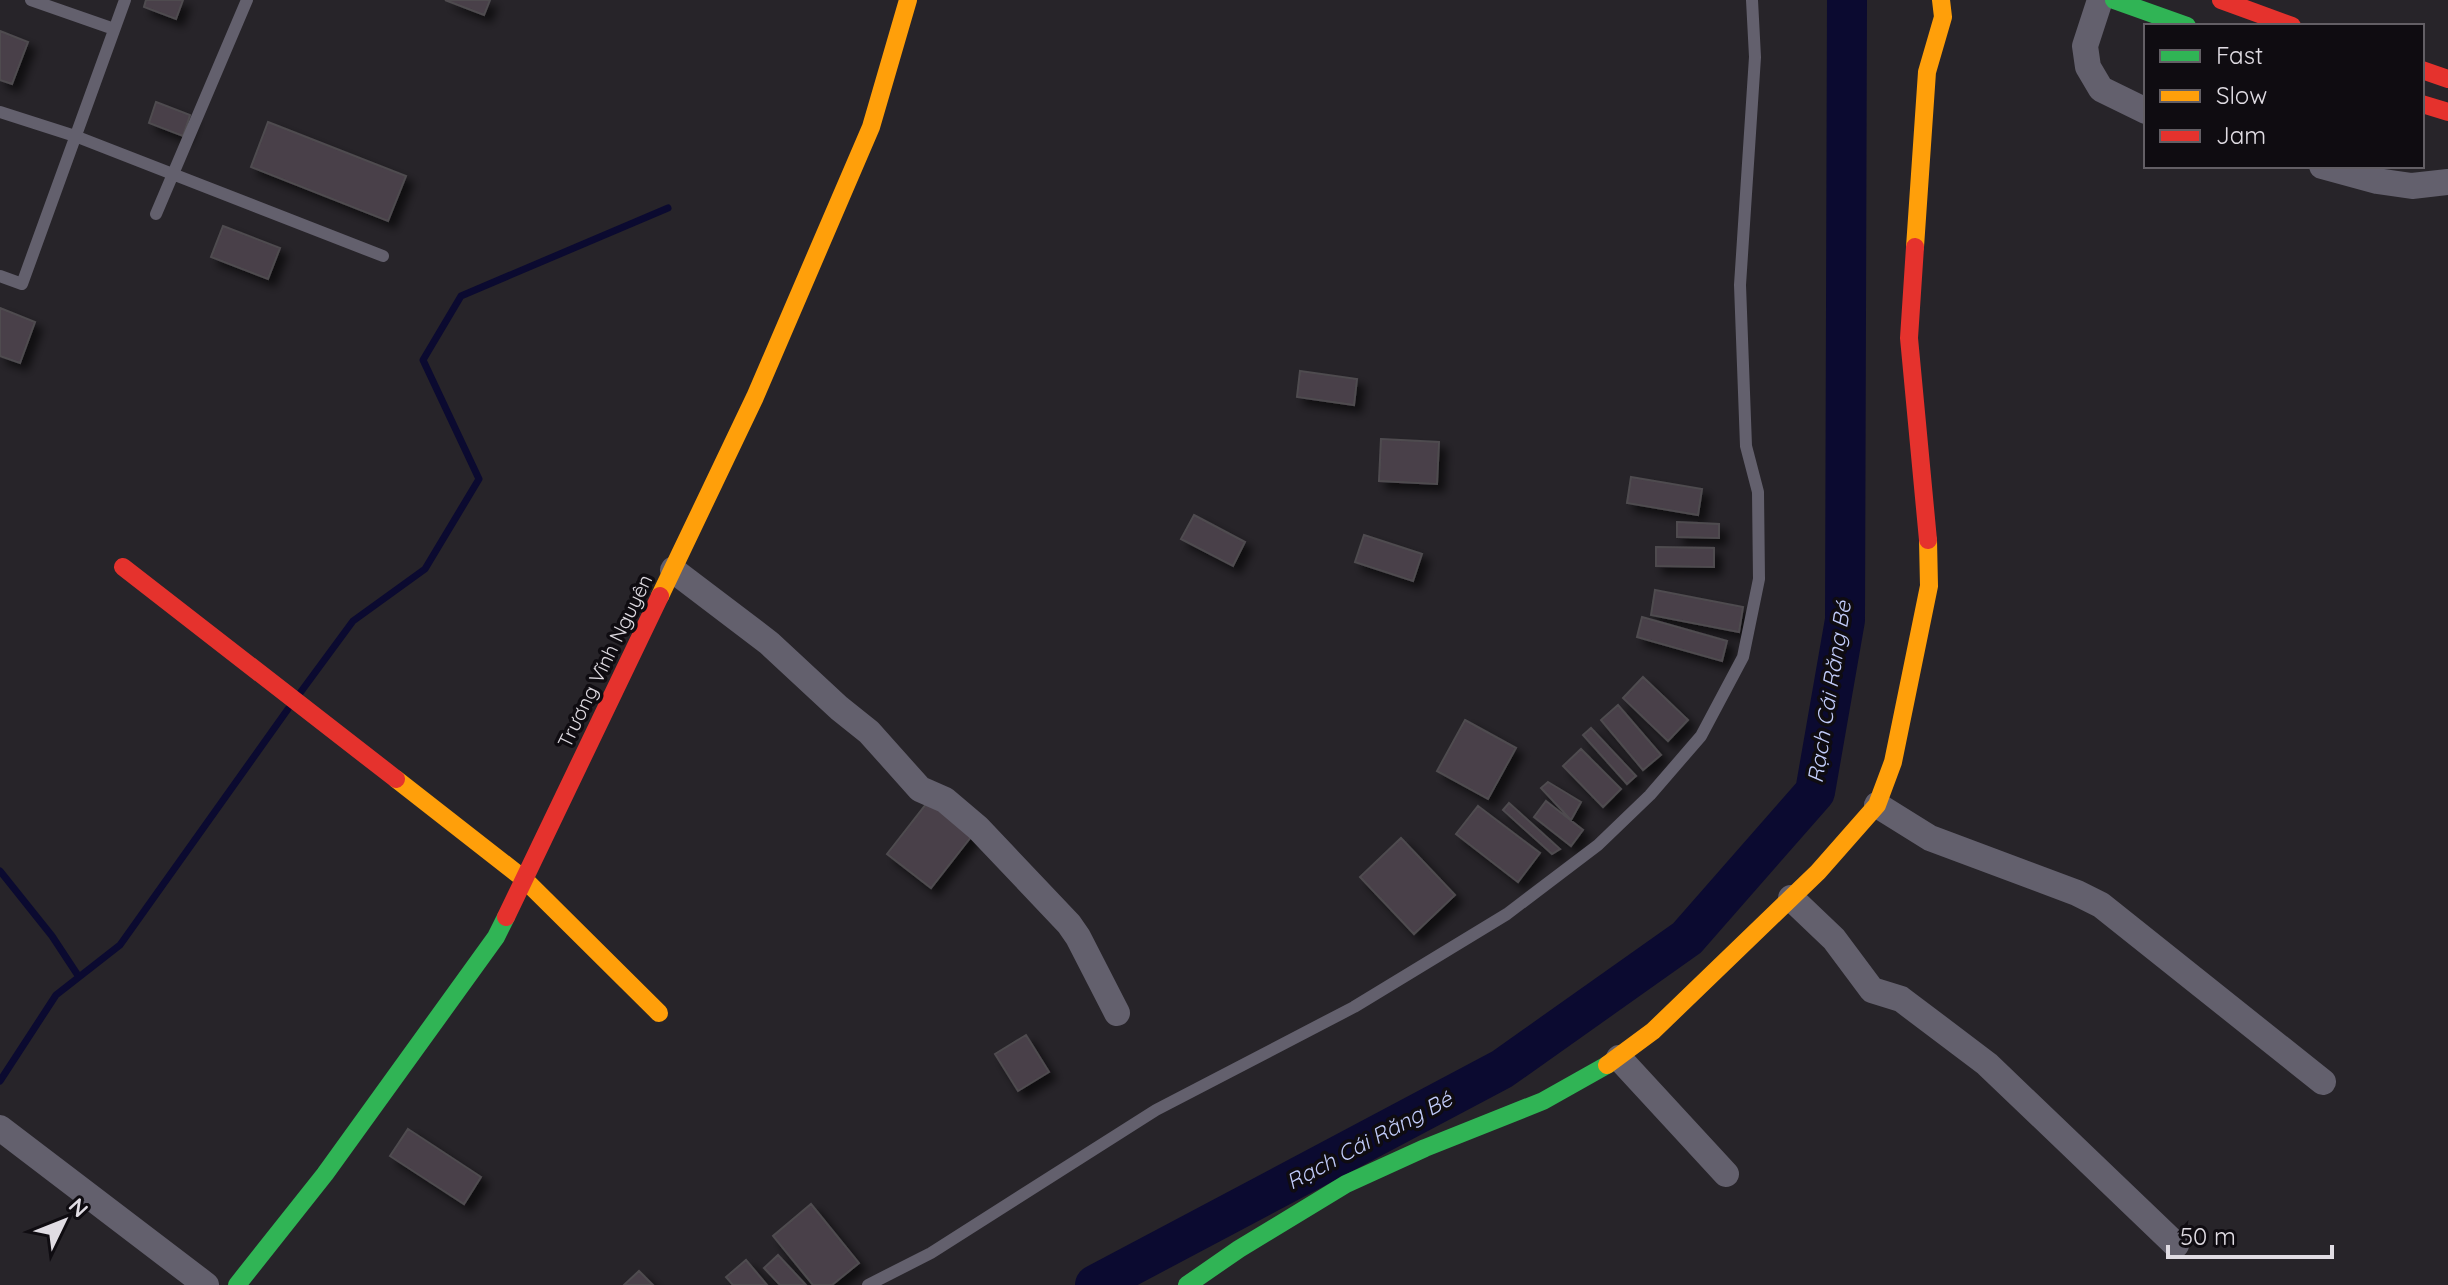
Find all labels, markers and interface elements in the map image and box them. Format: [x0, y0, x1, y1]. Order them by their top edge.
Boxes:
legend [2144, 24, 2424, 168]
text: Fast [2216, 40, 2263, 70]
text: Slow [2216, 80, 2267, 110]
text: Jam [2216, 120, 2266, 150]
street label: Trương Vĩnh Nguyên [552, 570, 657, 752]
water label: Rạch Cái Răng Bé [1801, 597, 1857, 785]
water label: Rạch Cái Răng Bé [1281, 1084, 1458, 1196]
north arrow [24, 1181, 104, 1261]
text: N [63, 1192, 94, 1223]
scale bar [2168, 1209, 2332, 1259]
text: 50 m [2180, 1221, 2236, 1251]

